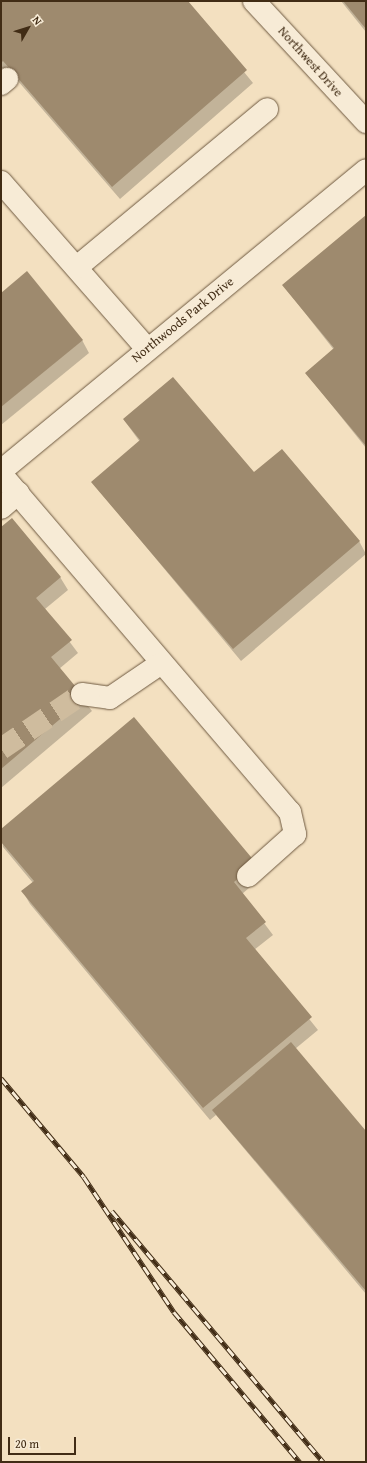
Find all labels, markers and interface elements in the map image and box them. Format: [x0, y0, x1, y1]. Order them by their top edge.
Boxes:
north arrow [8, 8, 48, 48]
text: N [29, 13, 46, 28]
street label: Northwest Drive [274, 24, 346, 100]
street label: Northwoods Park Drive [129, 274, 237, 366]
scale bar [10, 1429, 78, 1455]
text: 20 m [15, 1435, 39, 1452]

